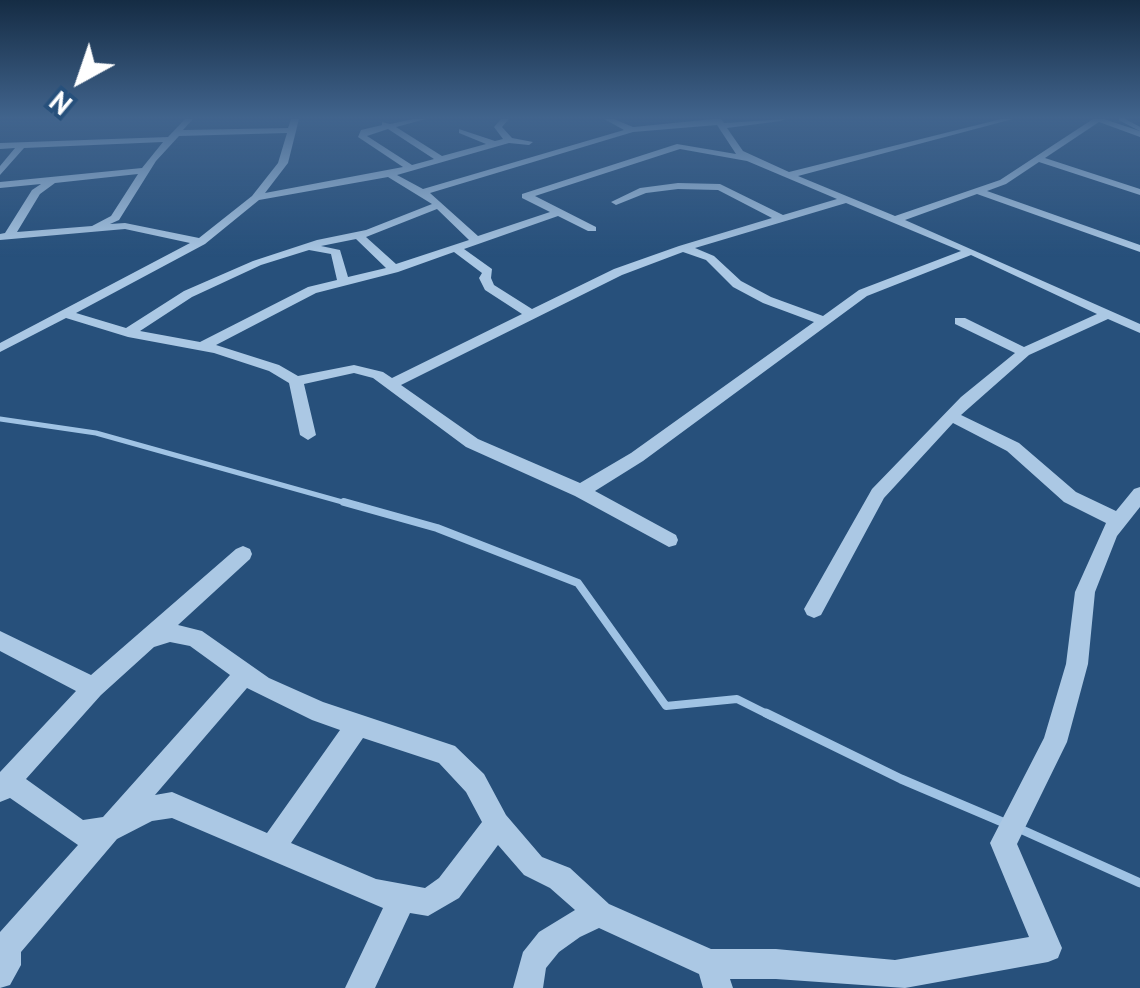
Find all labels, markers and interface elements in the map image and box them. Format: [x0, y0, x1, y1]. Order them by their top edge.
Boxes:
north arrow [30, 30, 130, 130]
text: N [41, 83, 79, 123]

